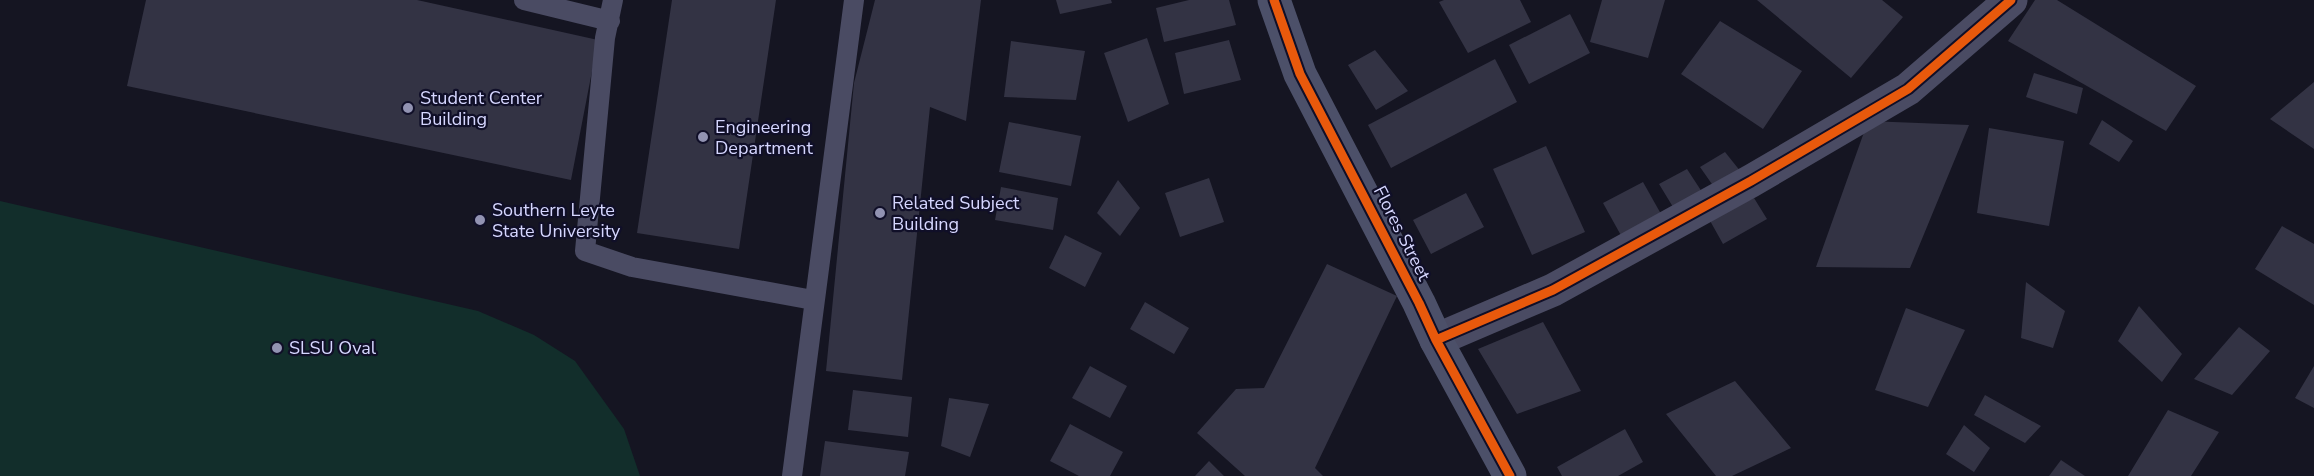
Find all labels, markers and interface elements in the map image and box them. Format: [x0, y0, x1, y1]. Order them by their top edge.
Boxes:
place label: Student Center Building [420, 86, 543, 131]
marker: Student Center Building [401, 101, 415, 115]
place label: Engineering Department [715, 115, 813, 160]
marker: Engineering Department [696, 130, 710, 144]
street label: Flores Street [1368, 181, 1436, 285]
place label: Related Subject Building [892, 191, 1020, 236]
place label: Southern Leyte State University [492, 198, 621, 243]
marker: Related Subject Building [873, 206, 887, 220]
marker: Southern Leyte State University [473, 213, 487, 227]
place label: SLSU Oval [289, 336, 377, 360]
marker: SLSU Oval [270, 341, 284, 355]

